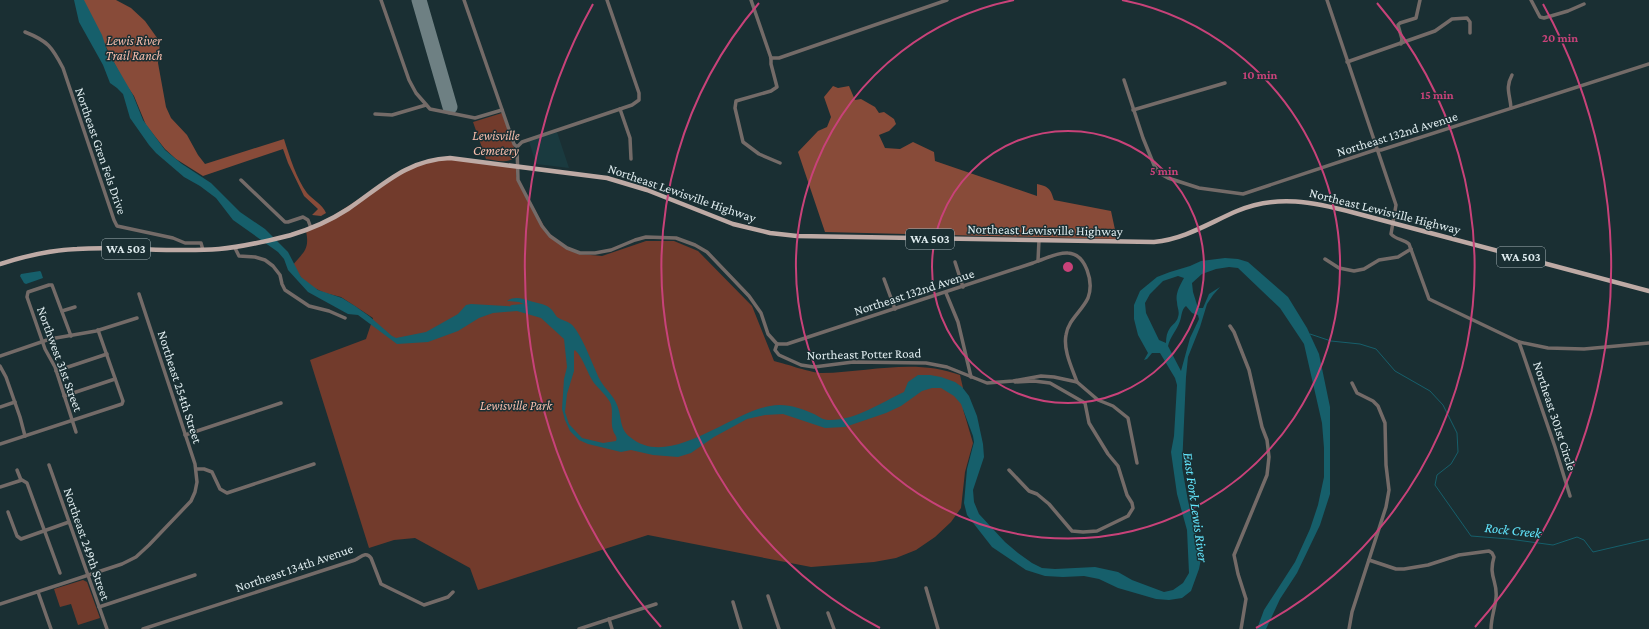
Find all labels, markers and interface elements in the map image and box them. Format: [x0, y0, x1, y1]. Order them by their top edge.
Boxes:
text: 20 min [1542, 31, 1578, 45]
park label: Lewis River Trail Ranch [105, 33, 163, 63]
text: 10 min [1243, 68, 1277, 82]
street label: Northeast Gren Fels Drive [72, 86, 130, 217]
text: 15 min [1420, 88, 1454, 102]
street label: Northeast 132nd Avenue [1335, 108, 1460, 160]
park label: Lewisville Cemetery [472, 128, 520, 158]
street label: Northeast Lewisville Highway [606, 161, 759, 226]
text: 5 min [1150, 164, 1178, 178]
street label: Northeast Lewisville Highway [1308, 185, 1463, 237]
street label: Northeast Lewisville Highway [967, 221, 1124, 239]
road number: WA 503 [906, 229, 954, 249]
road number: WA 503 [102, 239, 150, 259]
road number: WA 503 [1497, 247, 1545, 267]
centre of rings [1061, 260, 1075, 274]
street label: Northeast 132nd Avenue [852, 265, 976, 319]
street label: Northwest 31st Street [34, 304, 86, 414]
street label: Northeast 254th Street [155, 329, 206, 446]
street label: Northeast Potter Road [806, 345, 922, 363]
street label: Northeast 301st Circle [1530, 359, 1580, 473]
park label: Lewisville Park [480, 398, 553, 413]
water label: East Fork Lewis River [1180, 451, 1212, 564]
street label: Northeast 249th Street [61, 486, 114, 603]
water label: Rock Creek [1484, 519, 1543, 541]
street label: Northeast 134th Avenue [233, 541, 355, 595]

